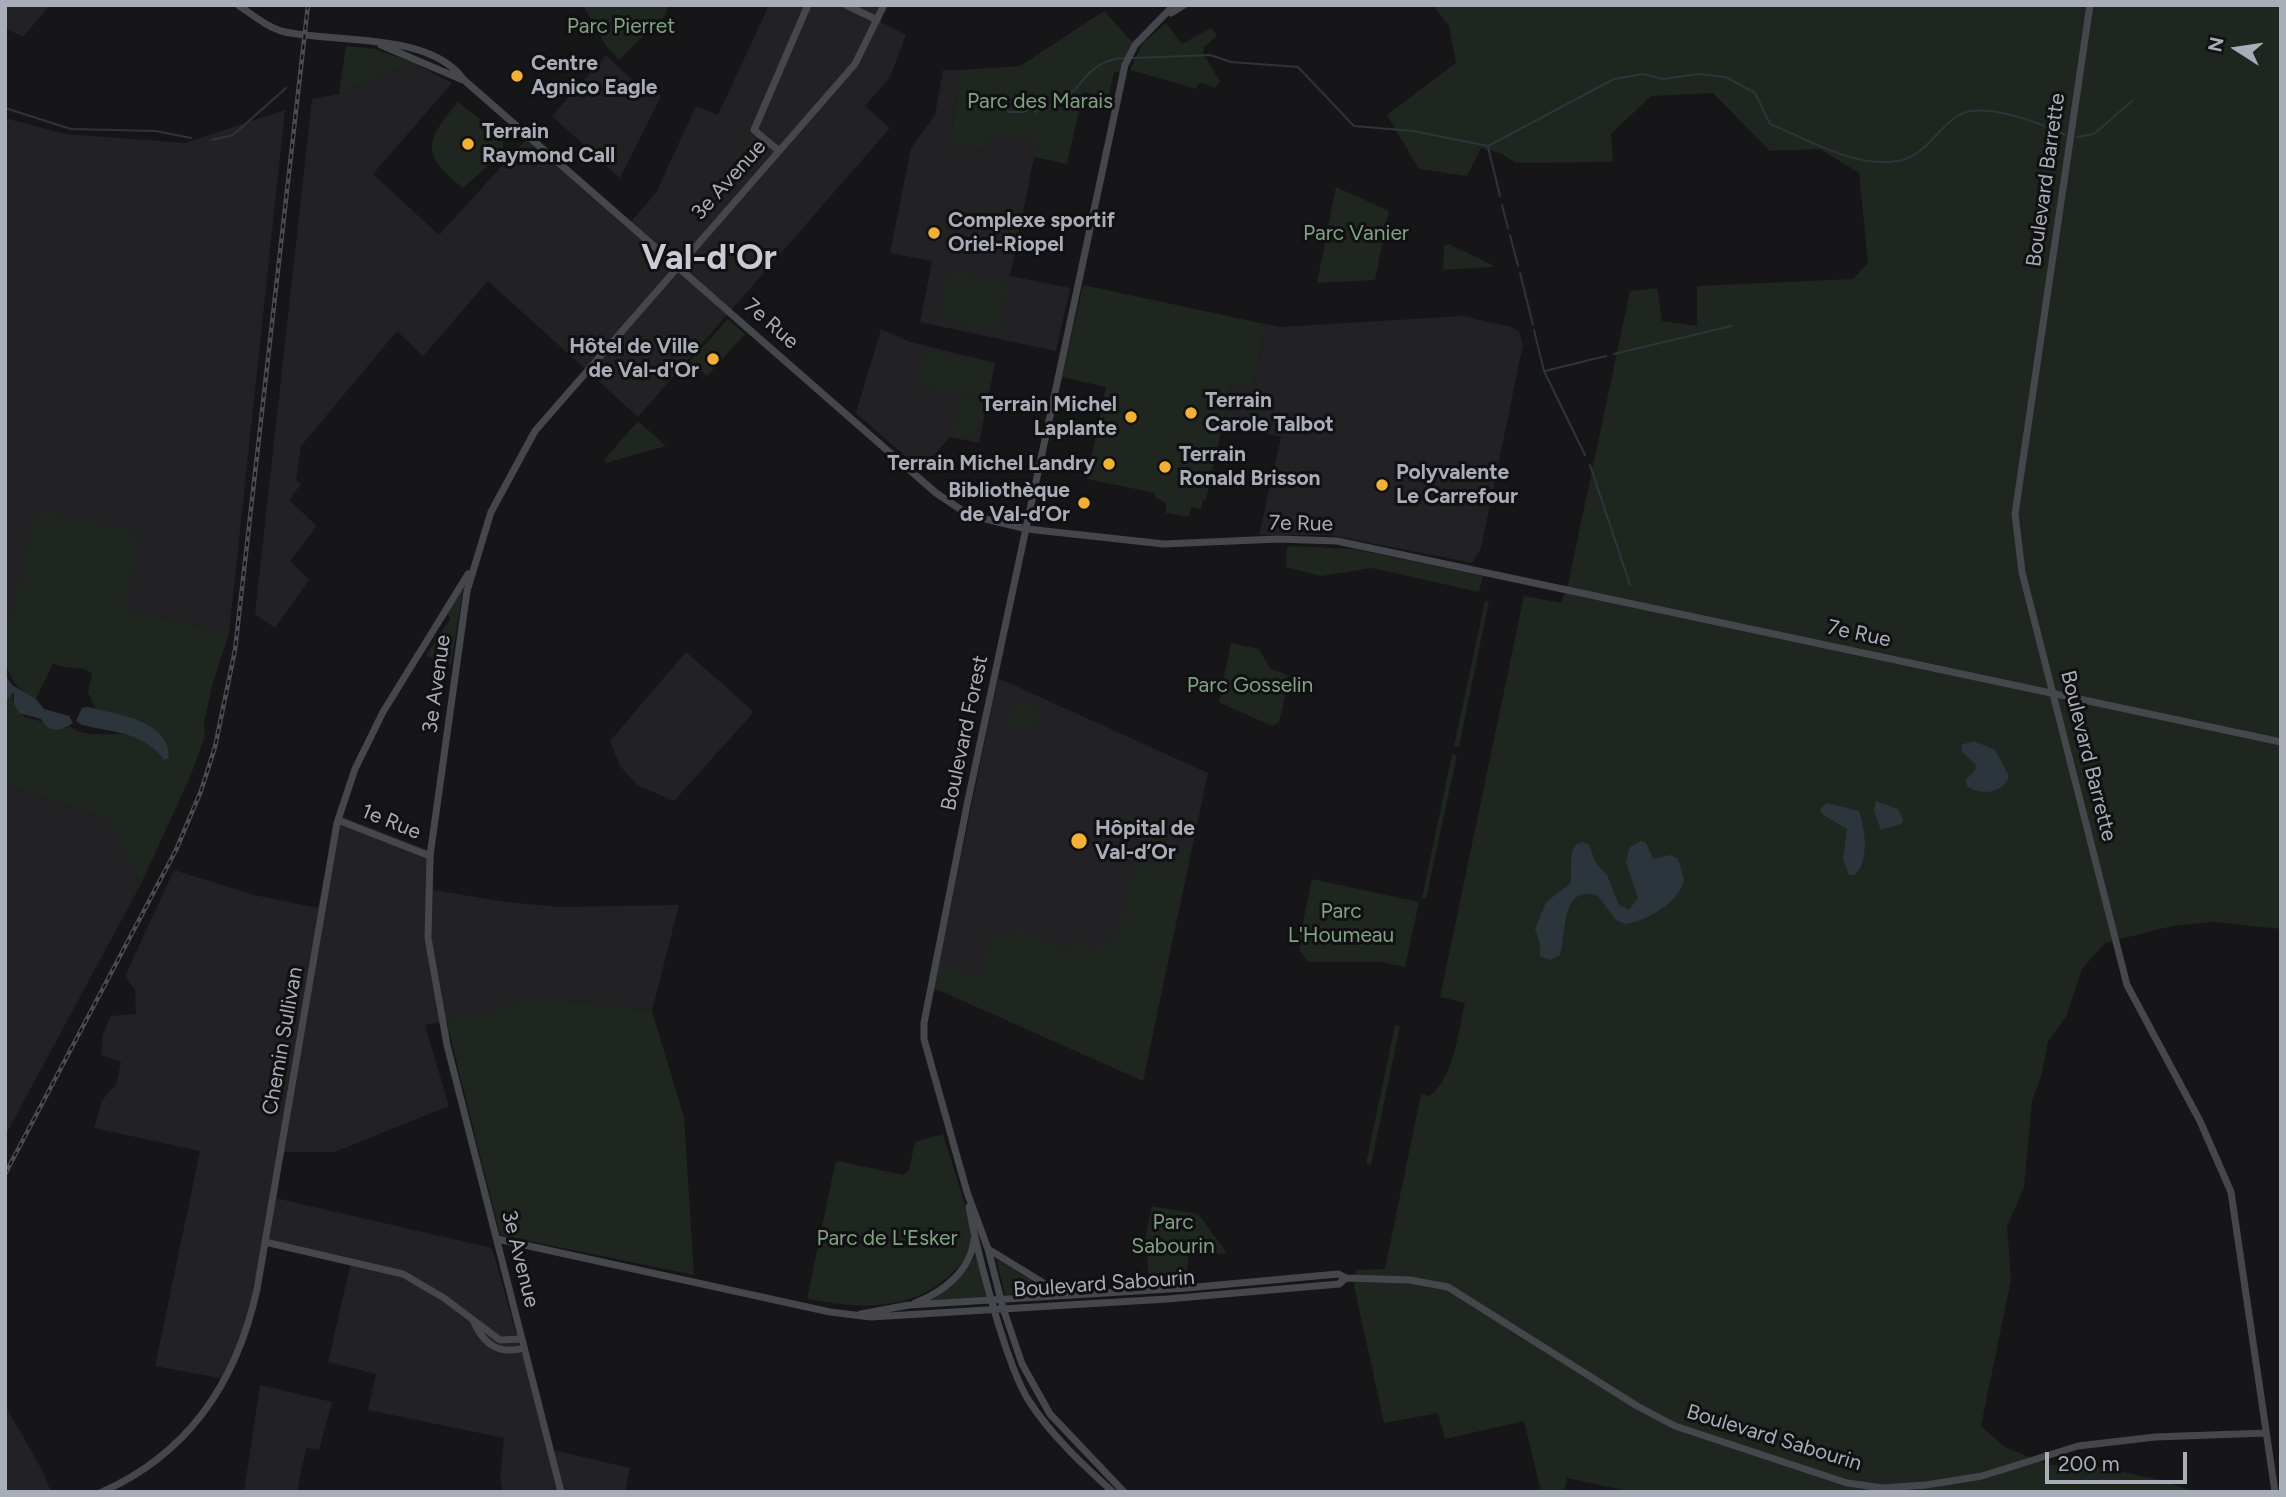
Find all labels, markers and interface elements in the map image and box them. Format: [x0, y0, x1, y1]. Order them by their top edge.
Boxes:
park label: Parc Pierret [567, 14, 675, 40]
north arrow [2202, 14, 2272, 84]
text: N [2203, 35, 2229, 54]
place label: Centre Agnico Eagle [531, 51, 657, 101]
marker: Centre Agnico Eagle [509, 68, 525, 84]
park label: Parc des Marais [967, 89, 1113, 115]
street label: Boulevard Barrette [2021, 92, 2071, 268]
place label: Terrain Raymond Call [482, 119, 615, 169]
street label: 3e Avenue [686, 135, 772, 225]
marker: Terrain Raymond Call [460, 136, 476, 152]
place label: Complexe sportif Oriel-Riopel [948, 208, 1115, 258]
park label: Parc Vanier [1303, 221, 1409, 247]
marker: Complexe sportif Oriel-Riopel [926, 225, 942, 241]
district label: Val-d'Or [641, 238, 777, 280]
street label: 7e Rue [738, 293, 804, 355]
place label: Hôtel de Ville de Val-d'Or [569, 334, 699, 384]
marker: Hôtel de Ville de Val-d'Or [705, 351, 721, 367]
place label: Terrain Carole Talbot [1205, 388, 1334, 438]
place label: Terrain Michel Laplante [981, 392, 1117, 442]
marker: Terrain Carole Talbot [1183, 405, 1199, 421]
marker: Terrain Michel Laplante [1123, 409, 1139, 425]
place label: Terrain Ronald Brisson [1179, 442, 1321, 492]
place label: Terrain Michel Landry [887, 451, 1095, 477]
marker: Terrain Michel Landry [1101, 456, 1117, 472]
marker: Terrain Ronald Brisson [1157, 459, 1173, 475]
place label: Polyvalente Le Carrefour [1396, 460, 1518, 510]
marker: Polyvalente Le Carrefour [1374, 477, 1390, 493]
place label: Bibliothèque de Val-d’Or [948, 478, 1070, 528]
marker: Bibliothèque de Val-d’Or [1076, 495, 1092, 511]
street label: 7e Rue [1269, 511, 1333, 537]
street label: 7e Rue [1825, 615, 1893, 653]
street label: 3e Avenue [418, 633, 456, 735]
street label: Boulevard Forest [936, 653, 994, 813]
street label: Boulevard Barrette [2055, 668, 2121, 844]
park label: Parc Gosselin [1187, 673, 1313, 699]
street label: 1e Rue [358, 799, 424, 845]
place label: Hôpital de Val-d’Or [1095, 816, 1195, 866]
marker: Hôpital de Val-d’Or [1069, 831, 1089, 851]
park label: Parc L'Houmeau [1288, 899, 1394, 949]
street label: Chemin Sullivan [258, 965, 308, 1117]
street label: 3e Avenue [496, 1208, 544, 1310]
park label: Parc Sabourin [1131, 1210, 1215, 1260]
park label: Parc de L'Esker [816, 1226, 958, 1252]
street label: Boulevard Sabourin [1012, 1265, 1196, 1303]
street label: Boulevard Sabourin [1683, 1399, 1865, 1477]
scale bar [2048, 1438, 2190, 1482]
text: 200 m [2058, 1451, 2120, 1476]

